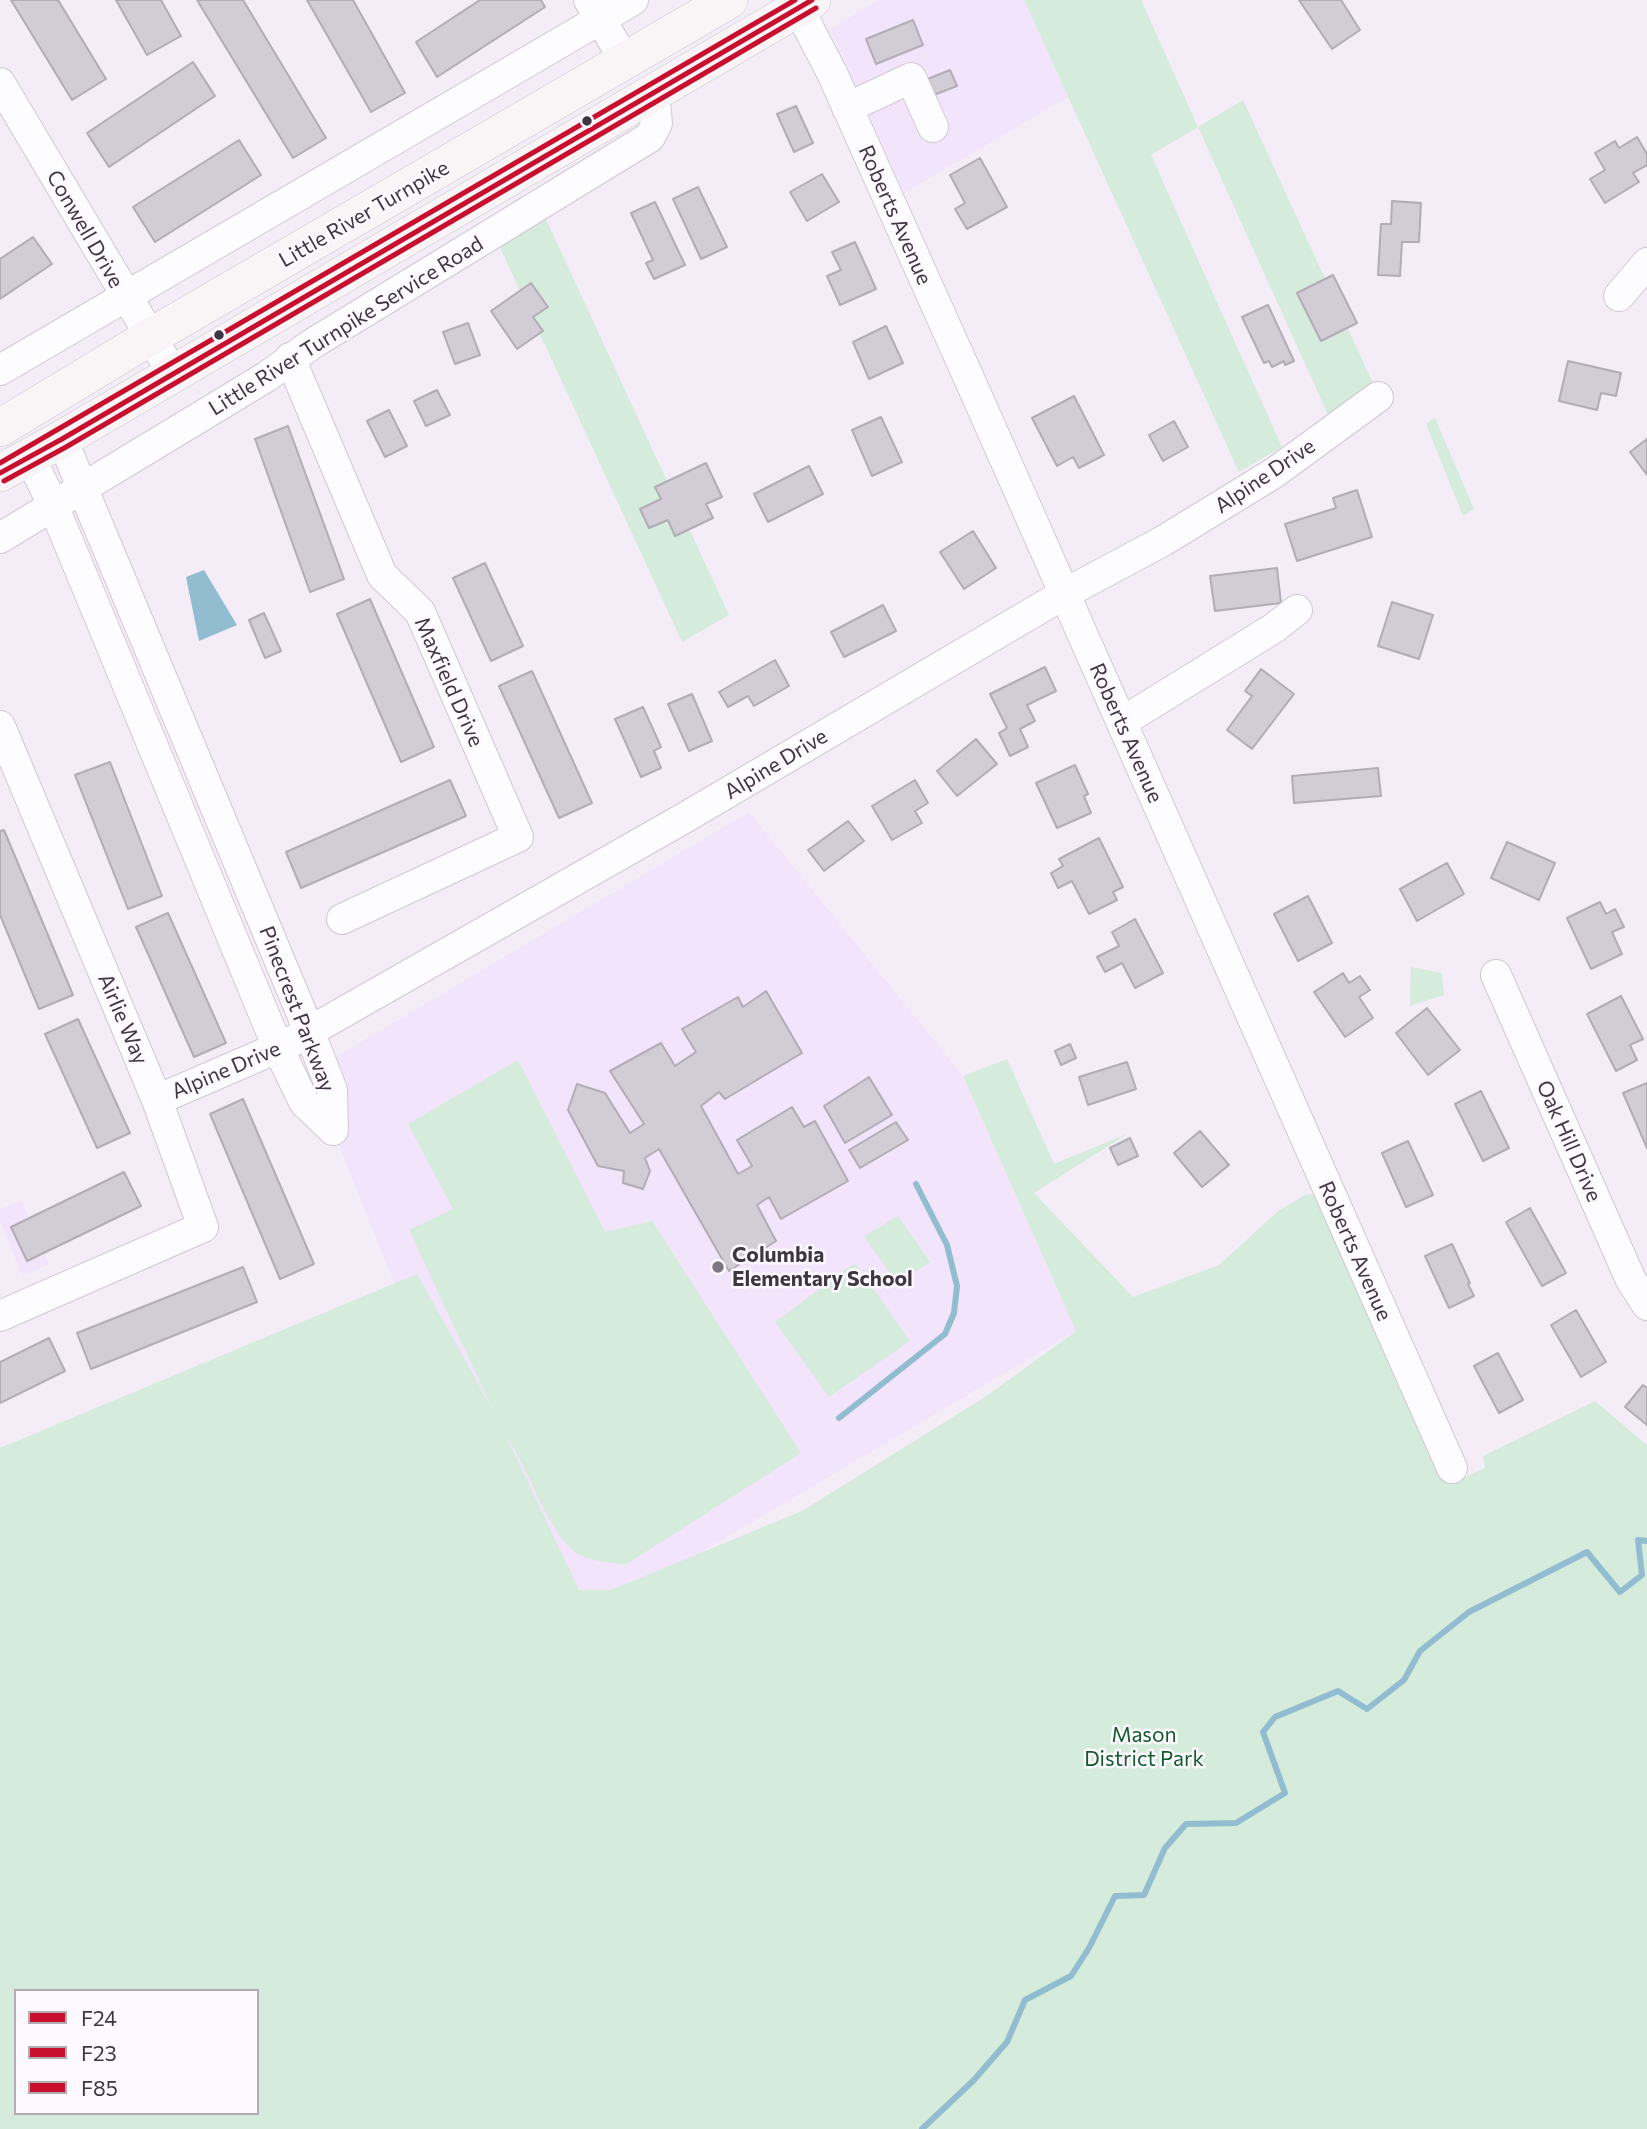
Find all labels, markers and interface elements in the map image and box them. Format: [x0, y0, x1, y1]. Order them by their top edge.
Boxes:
unlabelled marker [580, 114, 594, 128]
street label: Roberts Avenue [853, 141, 937, 289]
street label: Little River Turnpike [275, 155, 453, 273]
street label: Conwell Drive [41, 166, 129, 292]
street label: Little River Turnpike Service Road [204, 231, 488, 421]
unlabelled marker [212, 328, 226, 342]
street label: Alpine Drive [1210, 433, 1320, 519]
street label: Maxfield Drive [409, 613, 489, 751]
street label: Roberts Avenue [1084, 659, 1168, 807]
street label: Alpine Drive [720, 723, 832, 805]
street label: Pinecrest Parkway [254, 923, 340, 1095]
street label: Airlie Way [93, 970, 153, 1068]
street label: Alpine Drive [168, 1036, 284, 1104]
street label: Oak Hill Drive [1531, 1076, 1607, 1206]
street label: Roberts Avenue [1313, 1177, 1397, 1325]
place label: Columbia Elementary School [732, 1242, 913, 1292]
marker: Columbia Elementary School [710, 1259, 726, 1275]
park label: Mason District Park [1084, 1722, 1204, 1772]
legend [14, 1989, 259, 2115]
text: F24 [81, 2005, 117, 2030]
text: F23 [81, 2040, 117, 2065]
text: F85 [81, 2075, 118, 2100]

